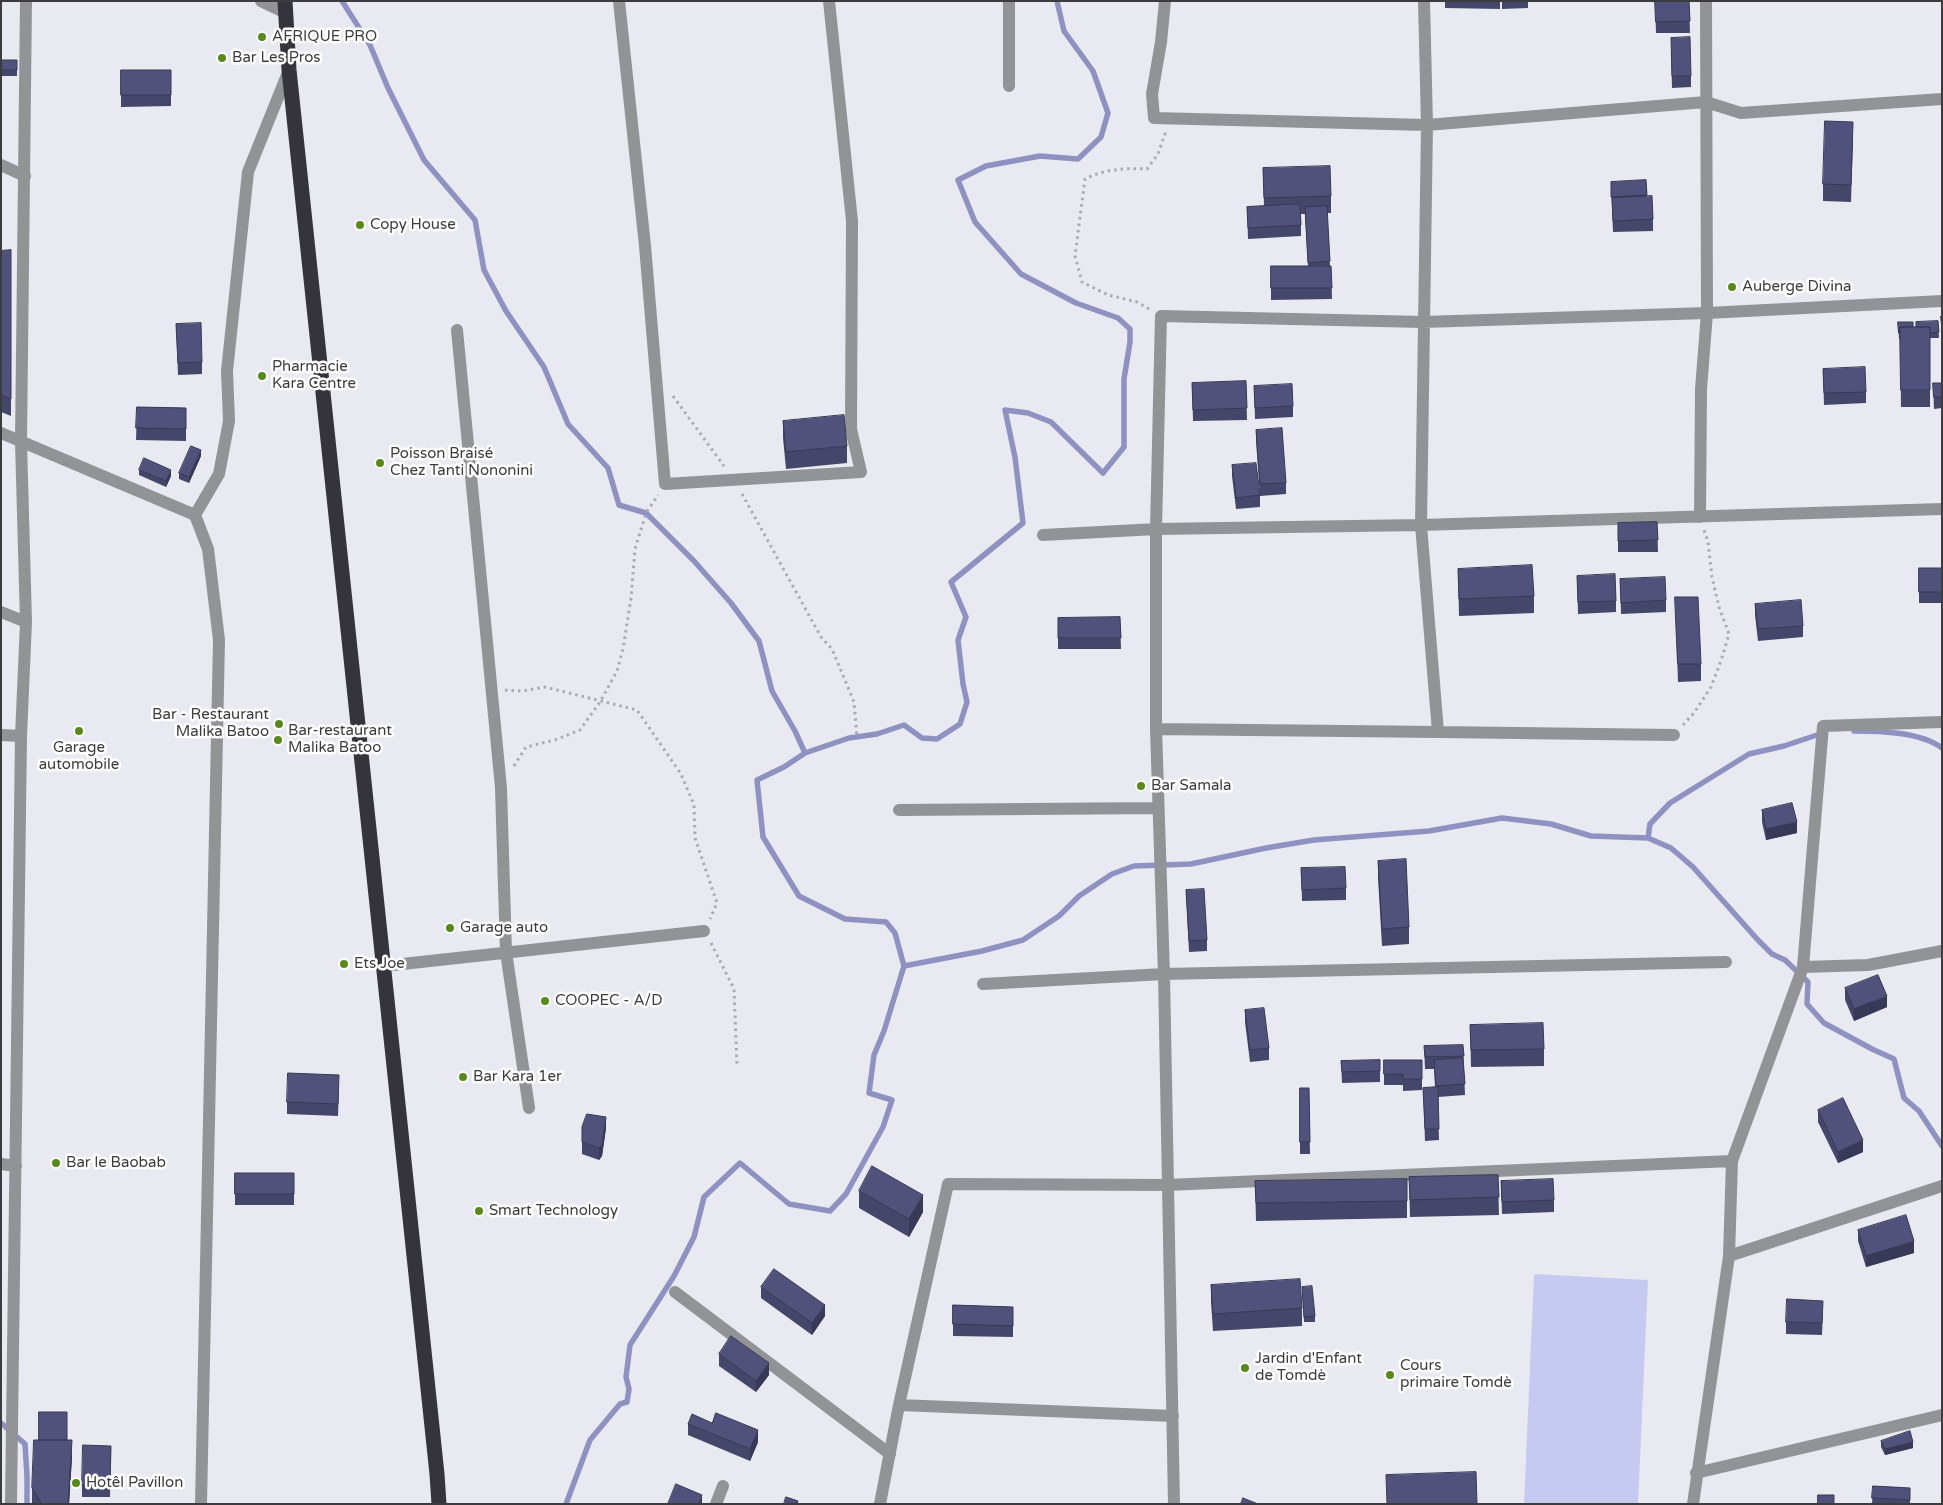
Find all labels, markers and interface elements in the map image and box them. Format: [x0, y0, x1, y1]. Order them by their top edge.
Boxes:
place label: AFRIQUE PRO [272, 28, 377, 46]
marker: AFRIQUE PRO [256, 31, 268, 43]
place label: Bar Les Pros [232, 49, 320, 67]
marker: Bar Les Pros [216, 52, 228, 64]
place label: Copy House [370, 216, 456, 234]
marker: Copy House [354, 219, 366, 231]
place label: Auberge Divina [1742, 278, 1852, 296]
marker: Auberge Divina [1726, 281, 1738, 293]
place label: Pharmacie Kara Centre [272, 358, 356, 393]
marker: Pharmacie Kara Centre [256, 370, 268, 382]
place label: Poisson Braisé Chez Tanti Nononini [390, 445, 533, 480]
marker: Poisson Braisé Chez Tanti Nononini [374, 457, 386, 469]
place label: Bar - Restaurant Malika Batoo [152, 706, 269, 741]
marker: Bar - Restaurant Malika Batoo [273, 718, 285, 730]
place label: Bar-restaurant Malika Batoo [288, 722, 392, 757]
marker: Garage automobile [73, 725, 85, 737]
marker: Bar-restaurant Malika Batoo [272, 734, 284, 746]
place label: Garage automobile [39, 739, 119, 774]
place label: Bar Samala [1151, 777, 1232, 795]
marker: Bar Samala [1135, 780, 1147, 792]
place label: Garage auto [460, 919, 548, 937]
marker: Garage auto [444, 922, 456, 934]
place label: Ets Joe [354, 955, 405, 973]
marker: Ets Joe [338, 958, 350, 970]
place label: COOPEC - A/D [555, 992, 662, 1010]
marker: COOPEC - A/D [539, 995, 551, 1007]
place label: Bar Kara 1er [473, 1068, 562, 1086]
marker: Bar Kara 1er [457, 1071, 469, 1083]
place label: Bar le Baobab [66, 1154, 166, 1172]
marker: Bar le Baobab [50, 1157, 62, 1169]
place label: Smart Technology [489, 1202, 618, 1220]
marker: Smart Technology [473, 1205, 485, 1217]
place label: Jardin d'Enfant de Tomdè [1255, 1350, 1362, 1385]
place label: Cours primaire Tomdè [1400, 1357, 1512, 1392]
marker: Jardin d'Enfant de Tomdè [1239, 1362, 1251, 1374]
marker: Cours primaire Tomdè [1384, 1369, 1396, 1381]
place label: Hotêl Pavillon [86, 1474, 183, 1492]
marker: Hotêl Pavillon [70, 1477, 82, 1489]

